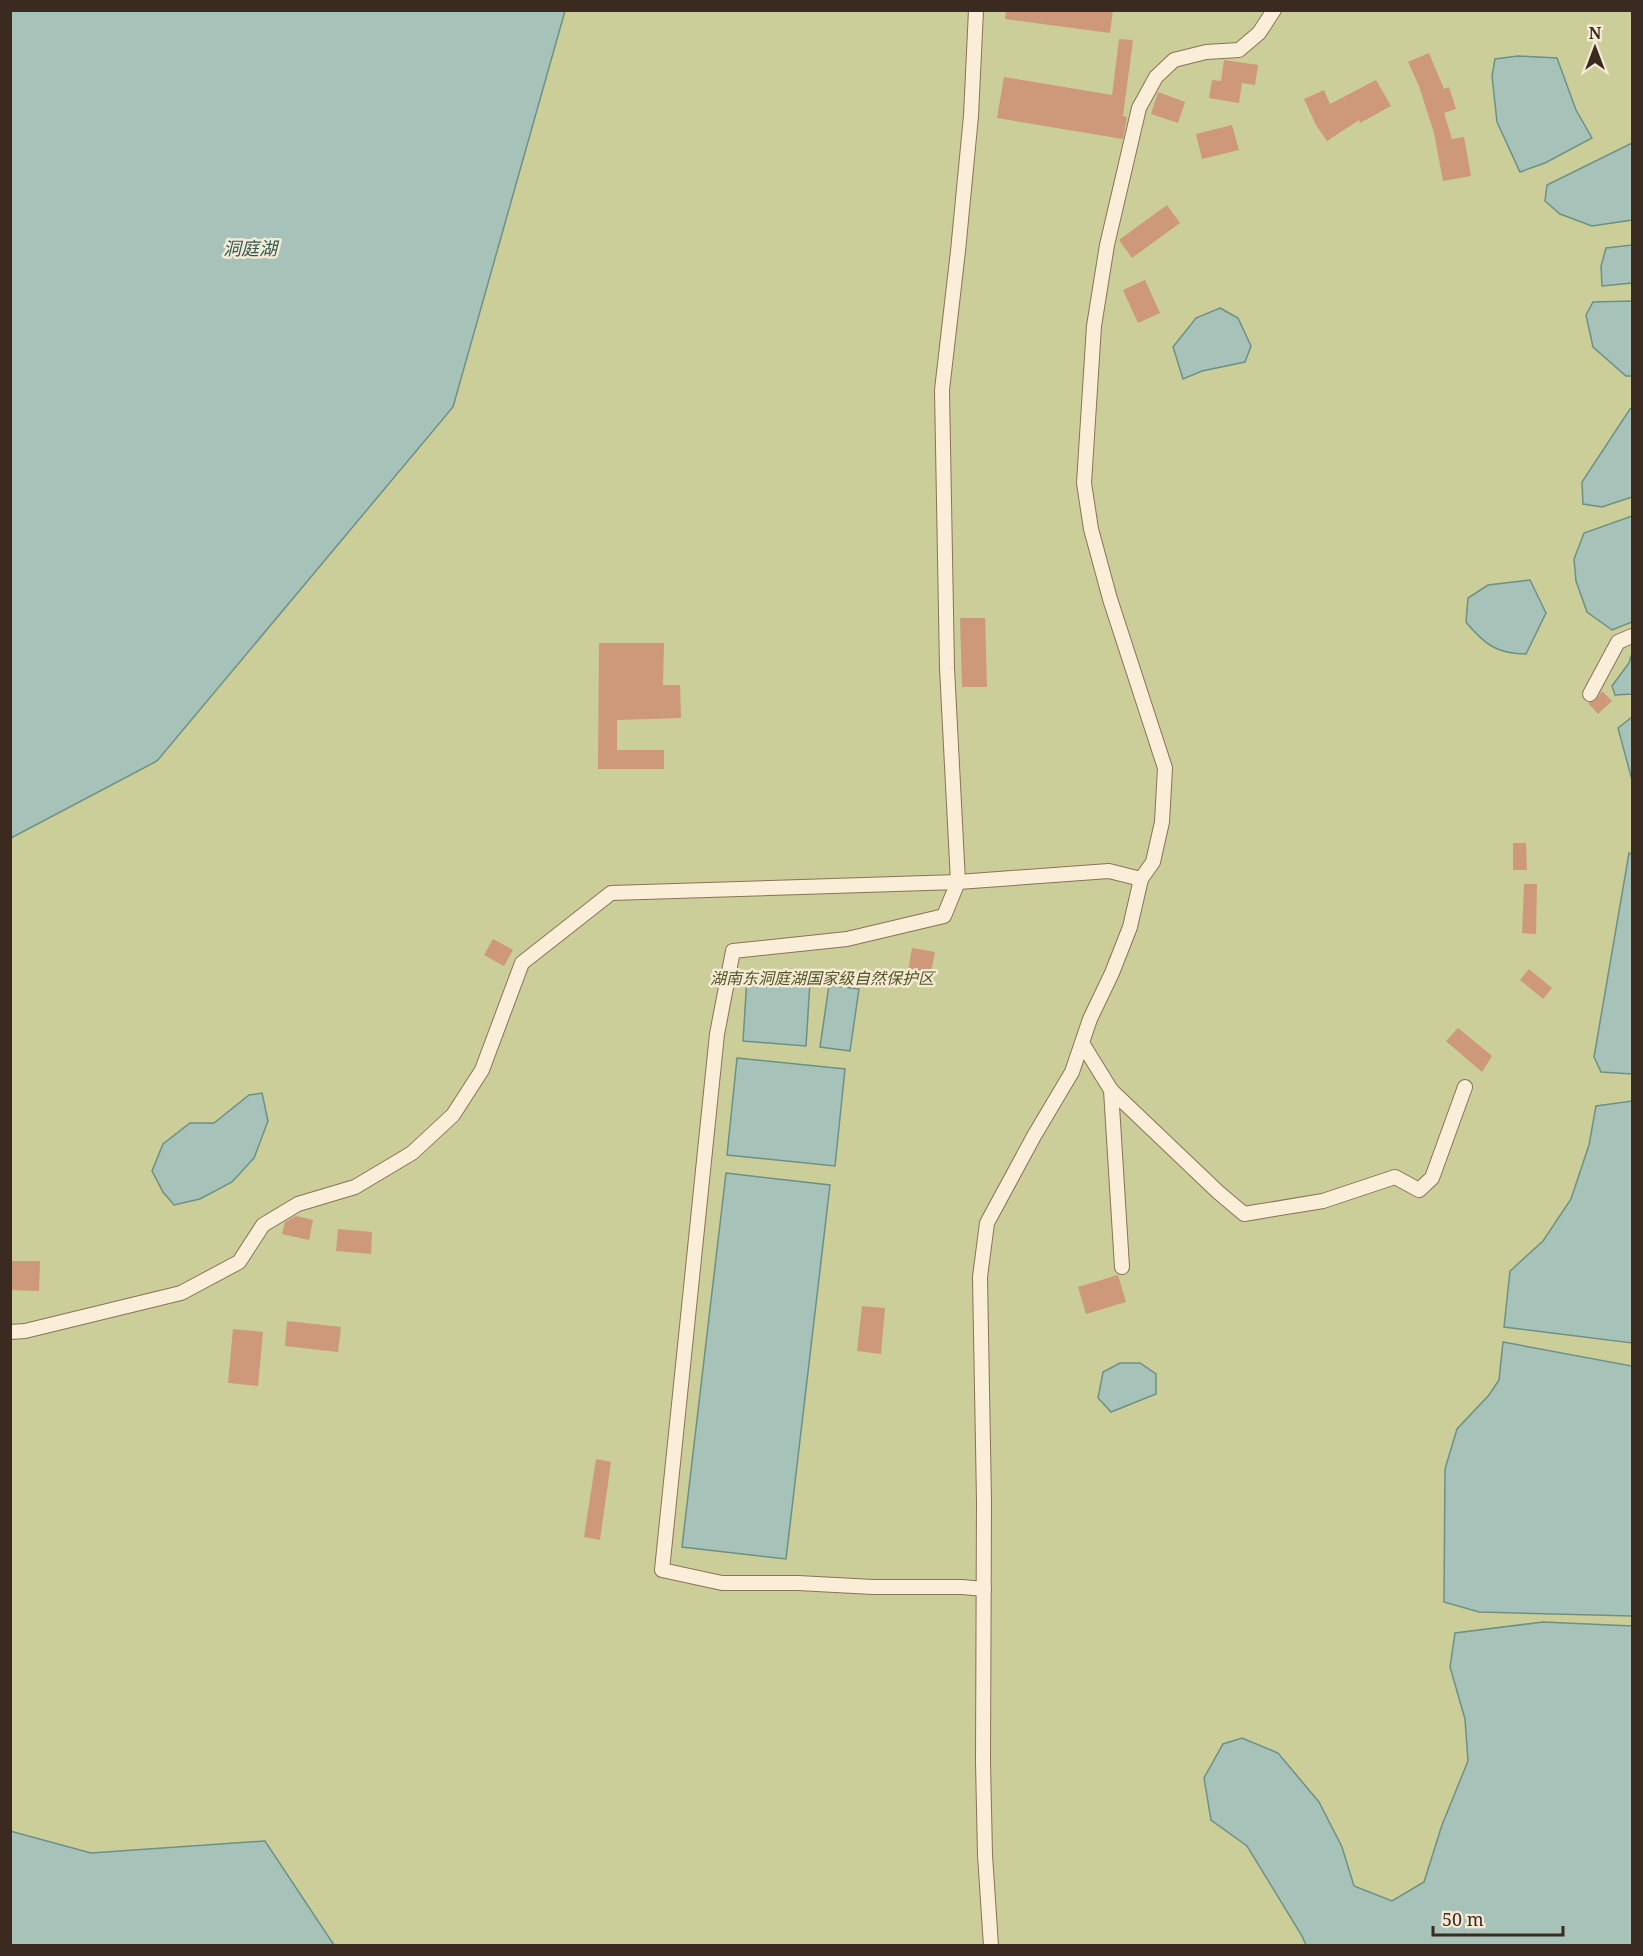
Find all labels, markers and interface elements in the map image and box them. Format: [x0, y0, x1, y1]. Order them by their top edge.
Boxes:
north arrow [1565, 18, 1625, 78]
text: N [1589, 22, 1602, 44]
water label: 洞庭湖 [223, 236, 280, 260]
park label: 湖南东洞庭湖国家级自然保护区 [710, 967, 936, 989]
scale bar [1433, 1899, 1564, 1937]
text: 50 m [1442, 1907, 1484, 1931]

